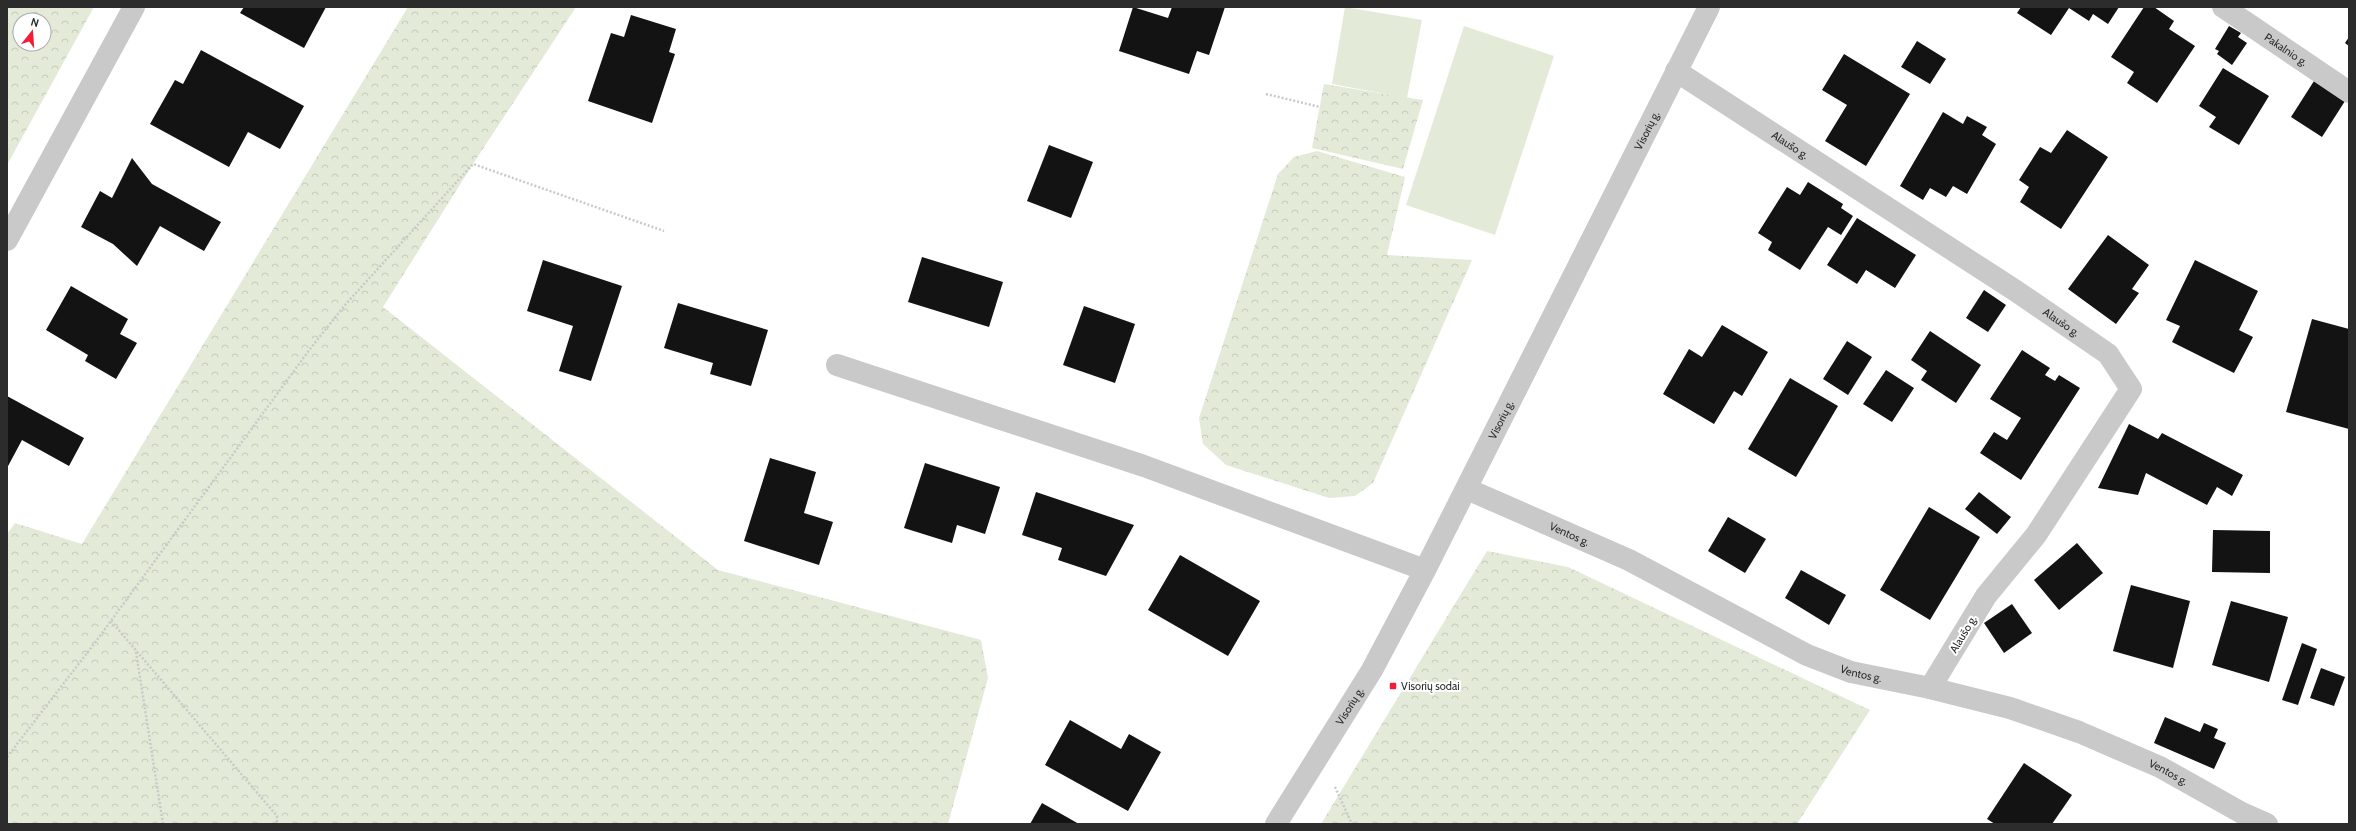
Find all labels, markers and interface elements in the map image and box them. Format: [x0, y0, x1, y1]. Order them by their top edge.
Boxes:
north arrow [12, 12, 52, 52]
text: N [29, 15, 41, 30]
street label: Pakalnio g. [2262, 30, 2310, 69]
street label: Visorių g. [1631, 108, 1662, 152]
street label: Alaušo g. [1769, 128, 1811, 162]
street label: Alaušo g. [2040, 305, 2082, 340]
street label: Visorių g. [1485, 398, 1517, 442]
street label: Ventos g. [1547, 519, 1592, 549]
street label: Alaušo g. [1946, 613, 1980, 655]
street label: Ventos g. [1838, 662, 1883, 685]
place label: Visorių sodai [1401, 679, 1460, 693]
marker: Visorių sodai [1388, 681, 1398, 691]
street label: Visorių g. [1332, 685, 1367, 728]
street label: Ventos g. [2147, 756, 2190, 788]

